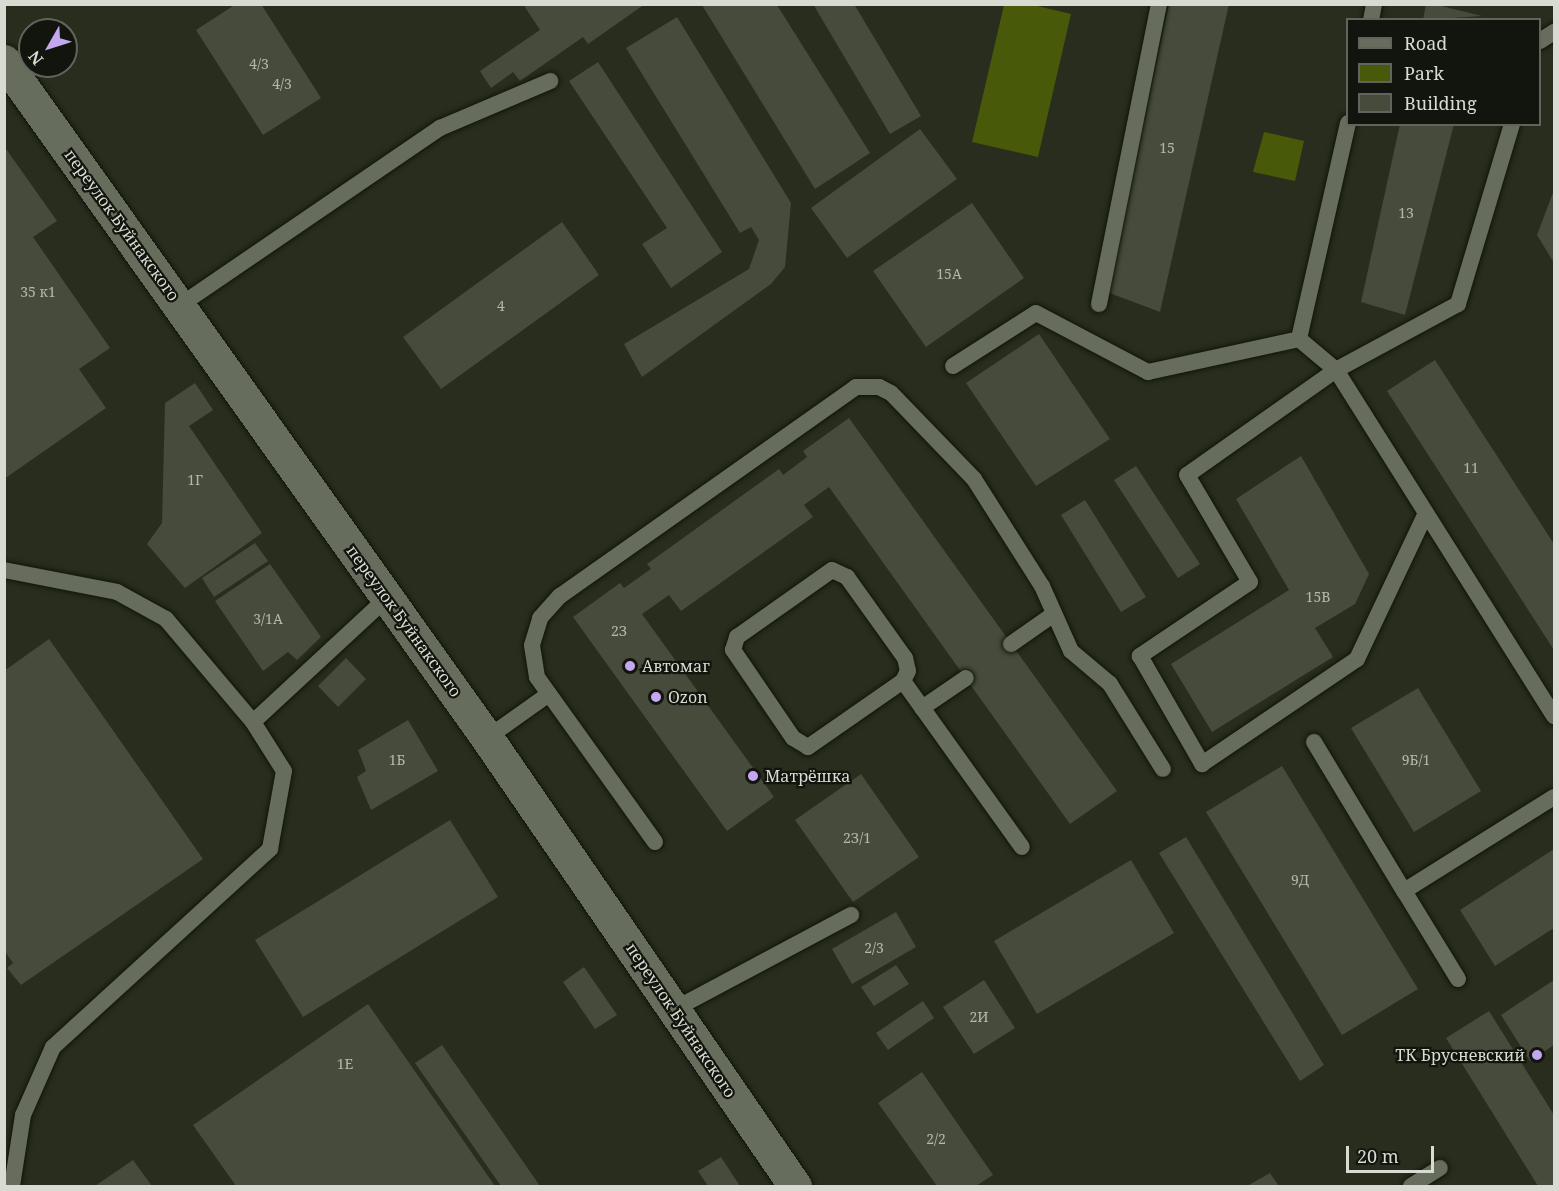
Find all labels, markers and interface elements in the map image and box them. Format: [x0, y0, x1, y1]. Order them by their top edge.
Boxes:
north arrow [18, 18, 78, 78]
legend [1346, 18, 1541, 126]
text: Road [1404, 31, 1447, 55]
text: N [23, 46, 48, 70]
house number: 4/3 [249, 56, 269, 72]
text: Park [1404, 61, 1444, 85]
house number: 4/3 [272, 76, 292, 92]
text: Building [1404, 91, 1477, 115]
house number: 15 [1159, 140, 1175, 156]
street label: переулок Буйнакского [61, 146, 183, 304]
house number: 13 [1398, 205, 1414, 221]
house number: 15А [936, 266, 962, 282]
house number: 35 к1 [20, 284, 56, 300]
house number: 4 [497, 298, 505, 314]
house number: 11 [1463, 460, 1479, 476]
house number: 1Г [187, 472, 203, 488]
street label: переулок Буйнакского [343, 542, 465, 700]
house number: 15В [1306, 589, 1330, 605]
house number: 3/1А [253, 611, 283, 627]
house number: 2З [611, 623, 627, 639]
place label: Автомаг [642, 656, 710, 676]
marker: Автомаг [623, 659, 637, 673]
place label: Ozon [668, 687, 708, 707]
marker: Ozon [649, 690, 663, 704]
house number: 1Б [389, 752, 405, 768]
house number: 9Б/1 [1402, 752, 1430, 768]
place label: Матрёшка [765, 766, 850, 786]
marker: Матрёшка [746, 769, 760, 783]
house number: 2З/1 [843, 830, 871, 846]
house number: 9Д [1291, 872, 1309, 888]
street label: переулок Буйнакского [622, 939, 740, 1101]
house number: 2/3 [864, 940, 884, 956]
house number: 2И [969, 1009, 989, 1025]
place label: ТК Брусневский [1395, 1045, 1525, 1065]
marker: ТК Брусневский [1530, 1048, 1544, 1062]
house number: 1Е [337, 1056, 353, 1072]
house number: 2/2 [926, 1131, 946, 1147]
scale bar [1349, 1134, 1438, 1172]
text: 20 m [1357, 1144, 1399, 1168]

